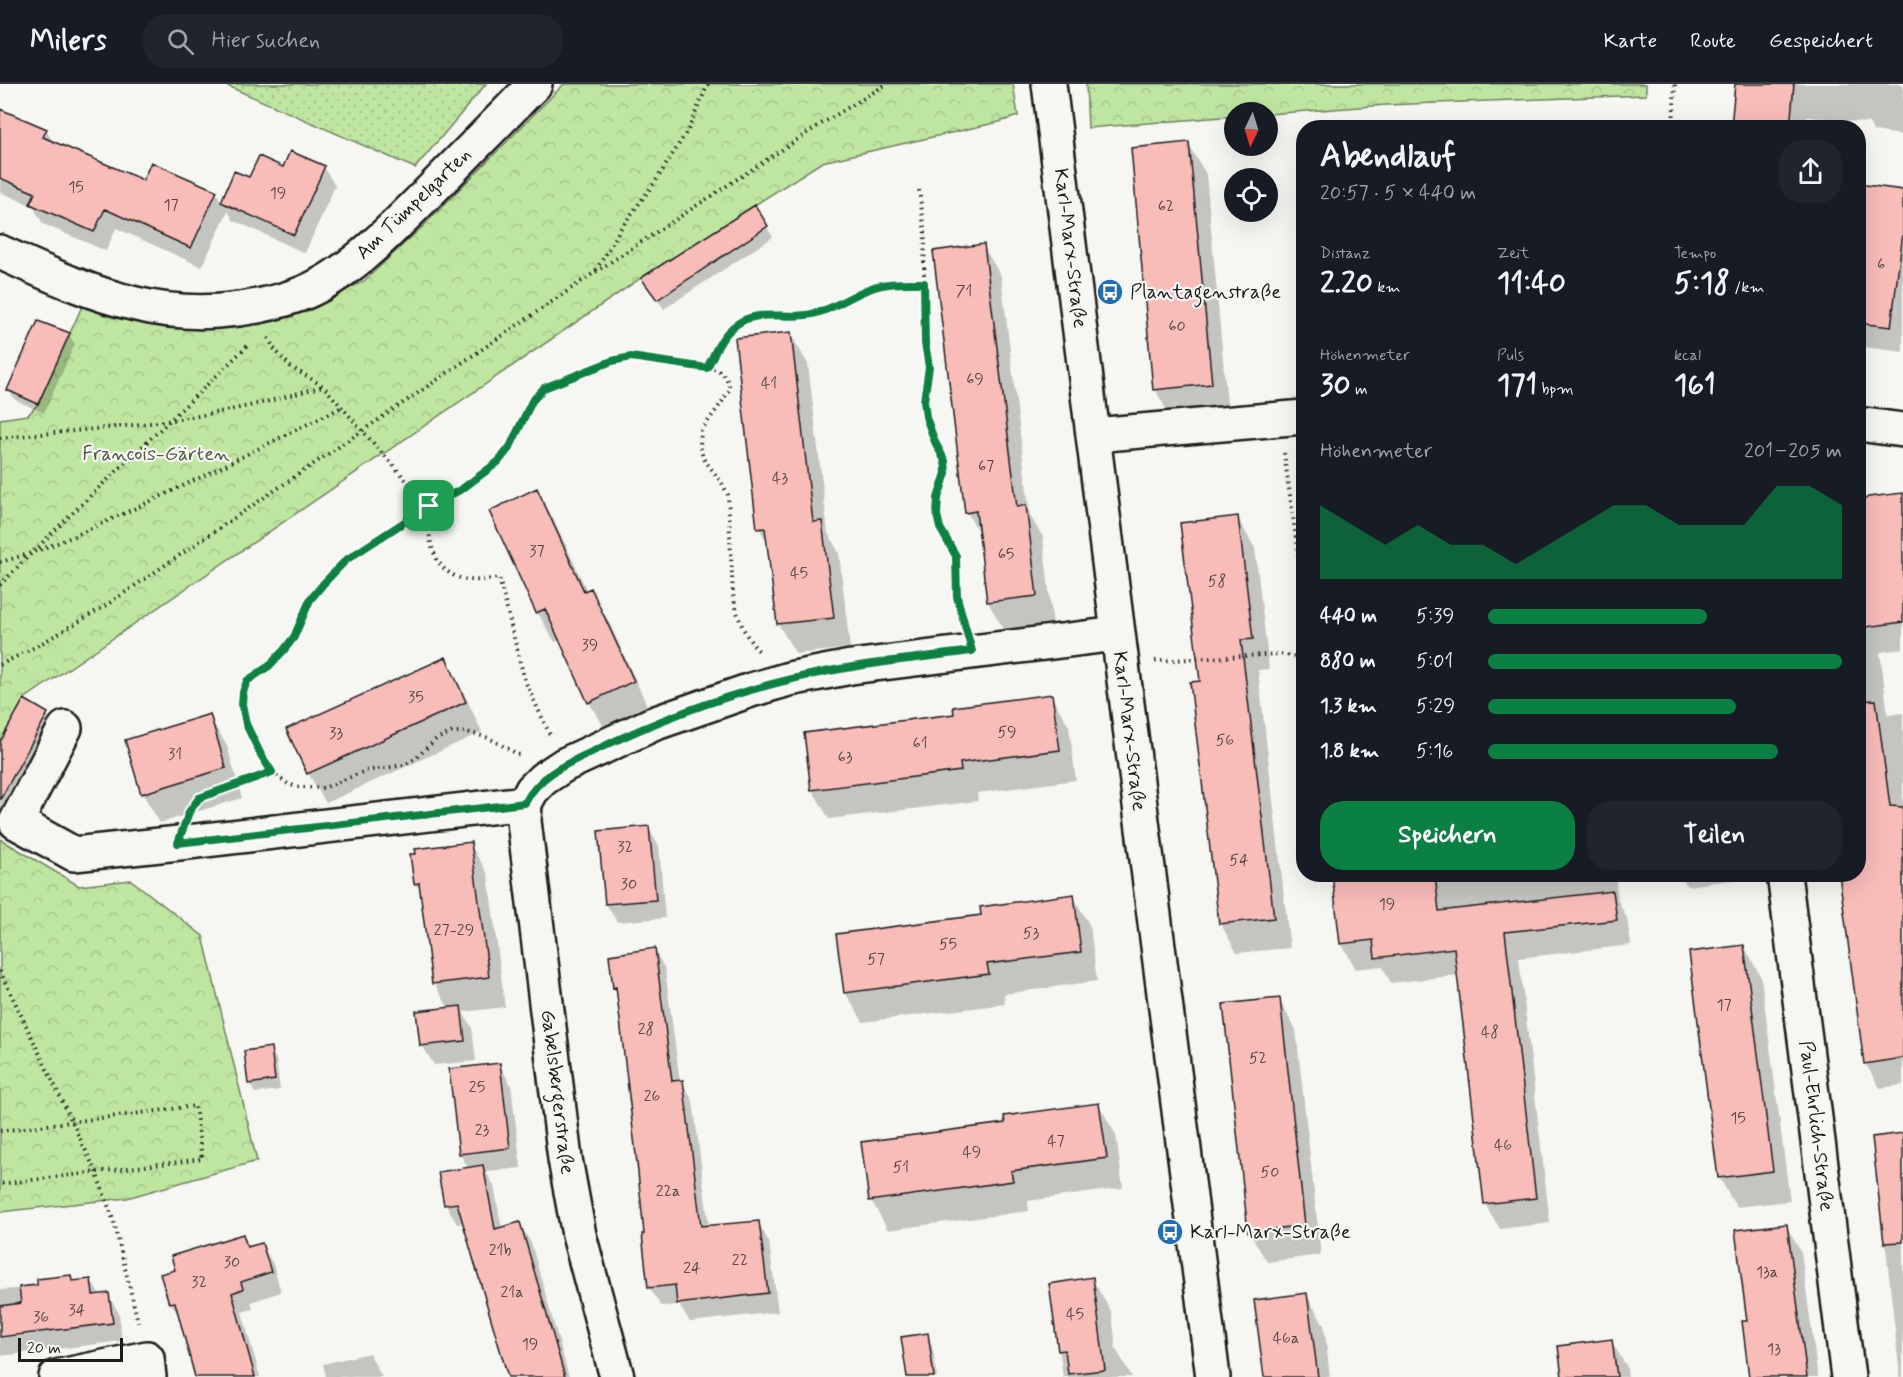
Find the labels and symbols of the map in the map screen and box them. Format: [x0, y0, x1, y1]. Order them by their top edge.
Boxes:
north arrow [1224, 102, 1278, 156]
street label: Am Tümpelgarten [350, 142, 478, 266]
street label: Karl-Marx-Straße [1047, 167, 1093, 330]
house number: 15 [68, 177, 84, 198]
house number: 19 [270, 183, 286, 204]
house number: 17 [163, 195, 179, 216]
house number: 62 [1158, 196, 1174, 217]
house number: 6 [1877, 254, 1885, 275]
bus stop icon: Plantagenstraße [1095, 277, 1125, 307]
place label: Plantagenstraße [1130, 279, 1281, 308]
house number: 71 [956, 281, 972, 302]
house number: 60 [1168, 316, 1186, 337]
house number: 69 [966, 369, 984, 390]
house number: 41 [761, 373, 777, 394]
park label: Francois-Gärten [82, 441, 230, 468]
house number: 67 [978, 456, 994, 477]
house number: 43 [772, 468, 788, 489]
pin [403, 480, 454, 531]
house number: 37 [529, 541, 545, 562]
house number: 65 [998, 544, 1014, 565]
house number: 45 [790, 563, 808, 584]
house number: 58 [1208, 571, 1226, 592]
house number: 39 [582, 635, 598, 656]
street label: Karl-Marx-Straße [1106, 650, 1152, 813]
house number: 35 [408, 687, 424, 708]
house number: 59 [997, 722, 1017, 743]
house number: 33 [329, 723, 343, 744]
house number: 56 [1216, 730, 1234, 751]
house number: 61 [912, 733, 928, 754]
house number: 31 [168, 744, 182, 765]
house number: 63 [838, 747, 853, 768]
house number: 32 [617, 837, 633, 858]
house number: 54 [1229, 850, 1249, 871]
house number: 30 [621, 874, 637, 895]
house number: 19 [1379, 894, 1395, 915]
house number: 27-29 [434, 920, 474, 941]
house number: 53 [1023, 923, 1039, 944]
house number: 55 [939, 934, 957, 955]
house number: 57 [867, 949, 885, 970]
house number: 17 [1716, 995, 1732, 1016]
street label: Gabelsbergerstraße [532, 1008, 581, 1176]
house number: 28 [638, 1019, 654, 1040]
house number: 48 [1481, 1022, 1499, 1043]
street label: Paul-Ehrlich-Straße [1792, 1039, 1840, 1213]
house number: 52 [1249, 1048, 1267, 1069]
house number: 25 [469, 1077, 485, 1098]
house number: 26 [644, 1086, 660, 1107]
house number: 15 [1730, 1108, 1746, 1129]
house number: 23 [475, 1120, 490, 1141]
house number: 47 [1047, 1131, 1065, 1152]
house number: 46 [1494, 1135, 1512, 1156]
house number: 49 [963, 1142, 981, 1163]
house number: 51 [893, 1157, 909, 1178]
house number: 50 [1261, 1162, 1279, 1183]
house number: 22a [656, 1181, 680, 1202]
bus stop icon: Karl-Marx-Straße [1155, 1217, 1185, 1247]
place label: Karl-Marx-Straße [1190, 1219, 1351, 1246]
house number: 21b [489, 1240, 511, 1261]
house number: 22 [732, 1250, 748, 1271]
house number: 30 [224, 1252, 240, 1273]
house number: 24 [683, 1258, 701, 1279]
house number: 13a [1756, 1262, 1778, 1283]
house number: 32 [191, 1272, 207, 1293]
house number: 21a [501, 1282, 523, 1303]
house number: 34 [69, 1300, 86, 1321]
house number: 45 [1066, 1304, 1084, 1325]
house number: 36 [33, 1307, 49, 1328]
house number: 46a [1273, 1328, 1299, 1349]
house number: 19 [522, 1334, 538, 1355]
scale bar [18, 1335, 123, 1362]
house number: 13 [1767, 1339, 1781, 1360]

